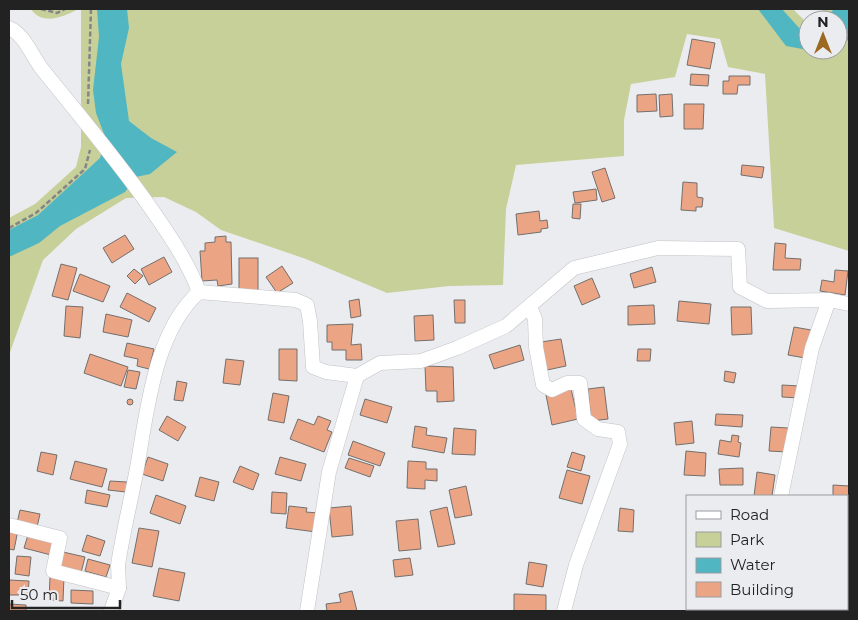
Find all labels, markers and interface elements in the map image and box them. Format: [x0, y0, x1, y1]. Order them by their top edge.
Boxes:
north arrow [798, 10, 848, 60]
text: N [817, 13, 829, 31]
legend [686, 495, 848, 610]
text: Road [730, 505, 769, 524]
text: Park [730, 530, 764, 549]
text: Water [730, 555, 776, 574]
scale bar [12, 578, 120, 610]
text: Building [730, 580, 794, 599]
text: 50 m [20, 585, 58, 604]

